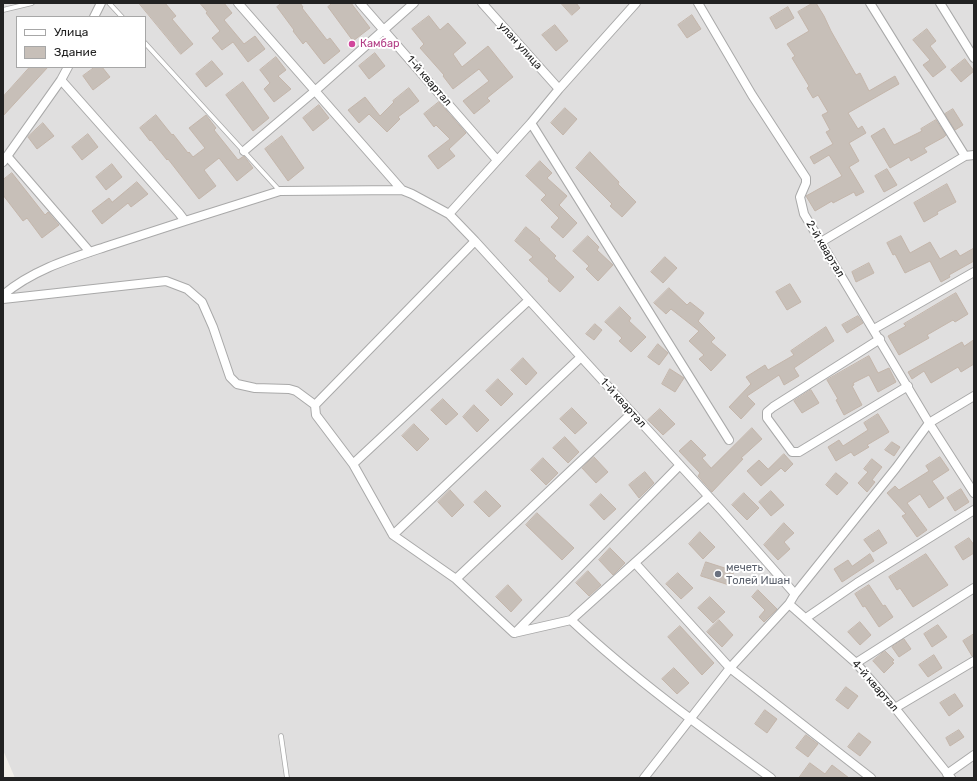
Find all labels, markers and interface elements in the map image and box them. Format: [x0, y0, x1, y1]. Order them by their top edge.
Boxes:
legend [16, 16, 146, 68]
street label: улан улица [495, 20, 545, 72]
text: Улица [54, 25, 88, 39]
place label: Камбар [360, 37, 400, 51]
marker: Камбар [347, 39, 357, 49]
text: Здание [54, 45, 97, 59]
street label: 1-й квартал [404, 53, 454, 109]
street label: 2-й квартал [803, 218, 847, 280]
street label: 1-й квартал [597, 375, 649, 431]
place label: мечеть Толей Ишан [726, 561, 790, 587]
marker: мечеть Толей Ишан [713, 569, 723, 579]
street label: 4-й квартал [849, 657, 901, 715]

